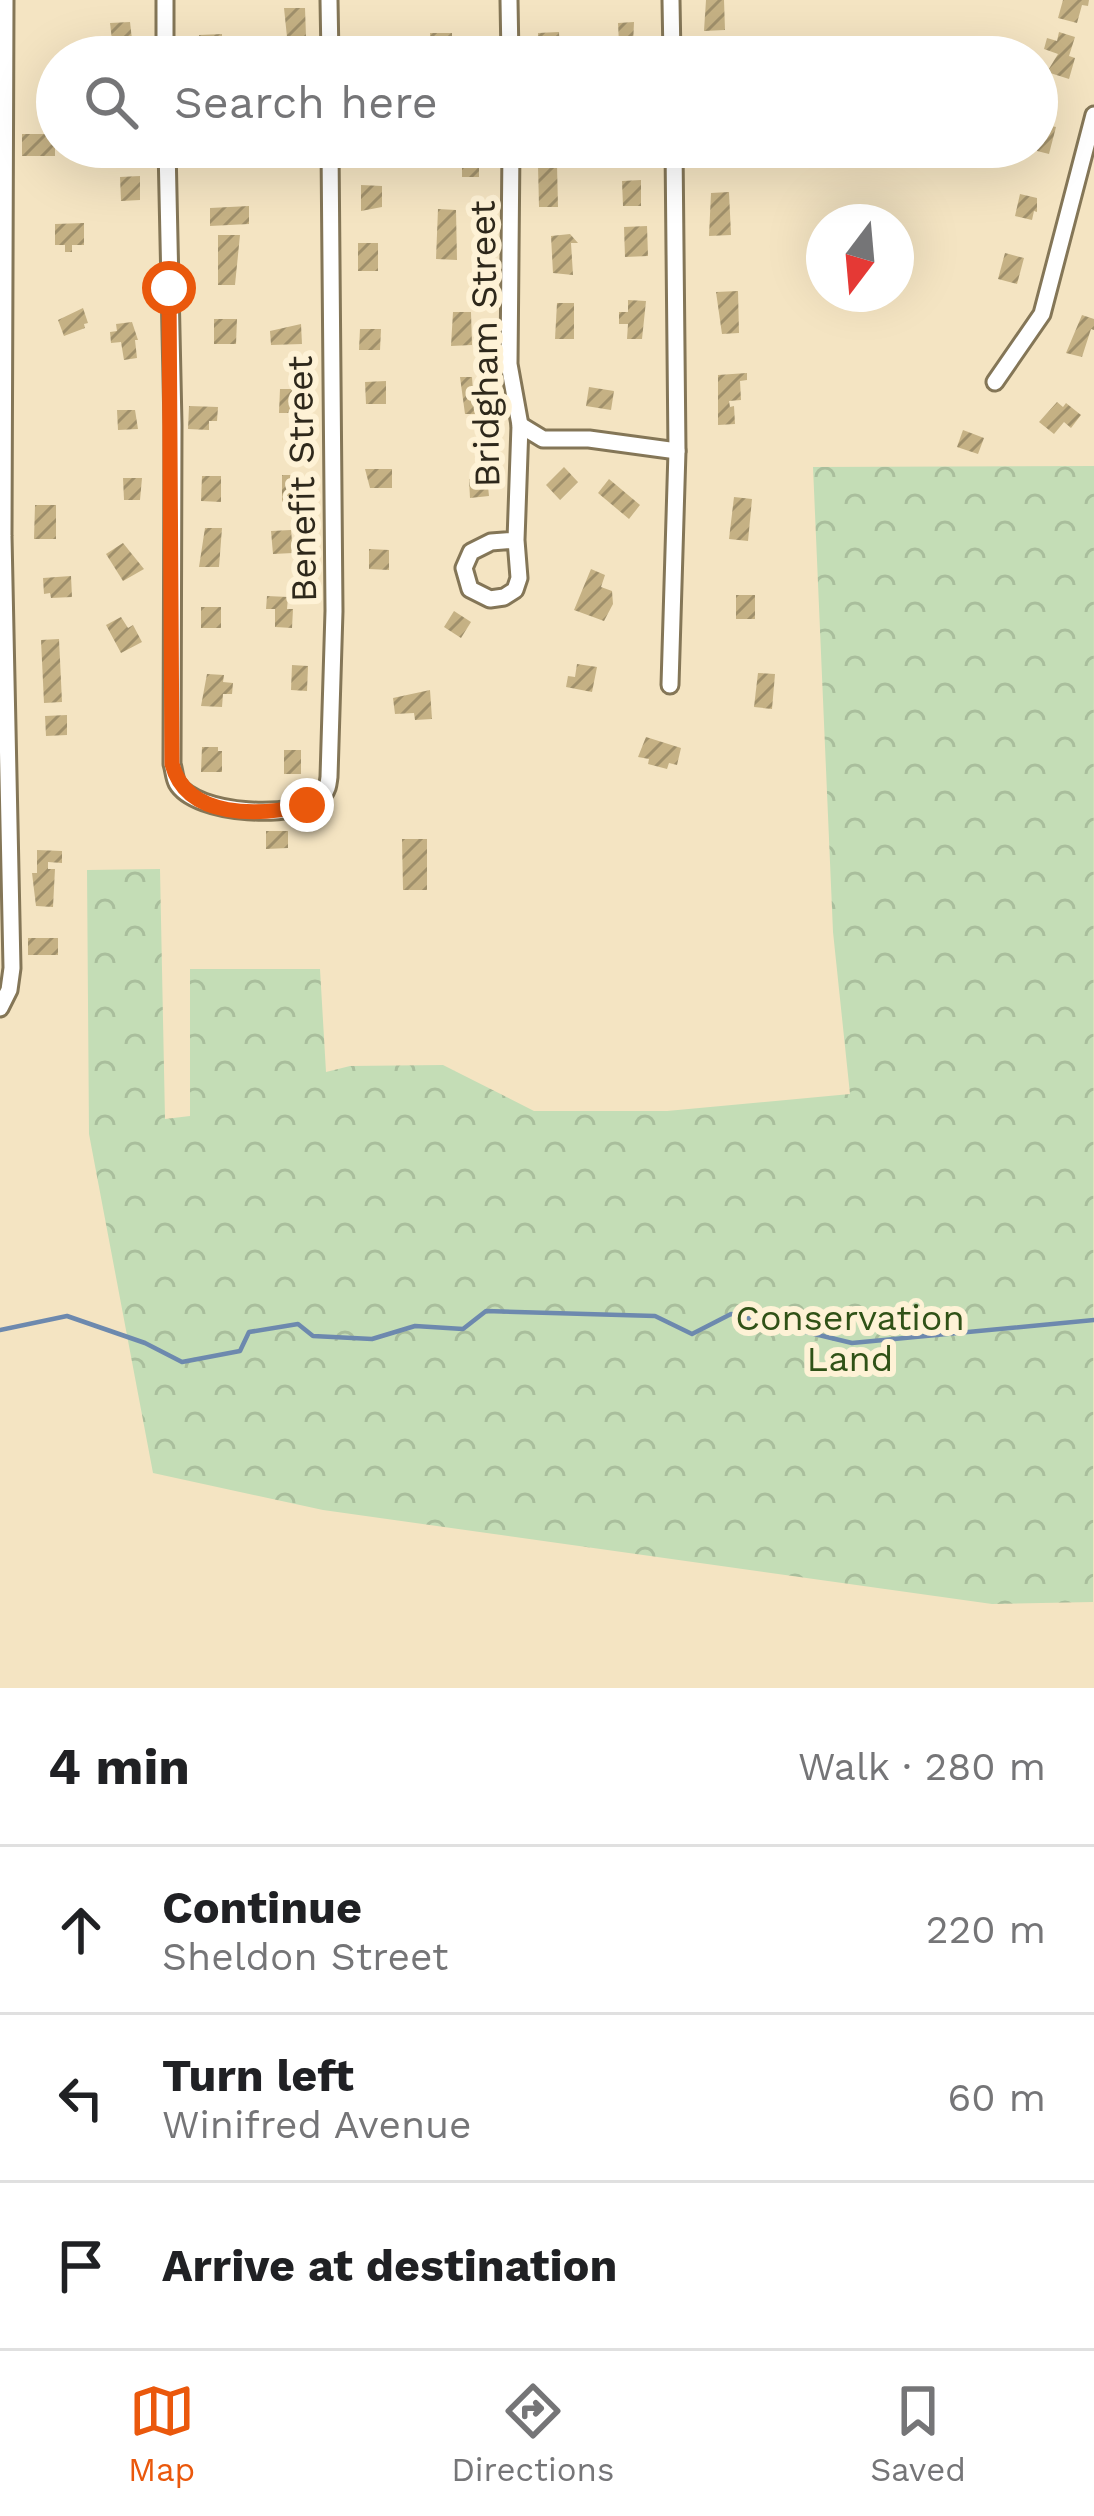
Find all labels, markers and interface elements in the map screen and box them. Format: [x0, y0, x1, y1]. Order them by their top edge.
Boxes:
search box [36, 36, 1058, 168]
icon: search [78, 69, 144, 135]
text: Search here [174, 76, 438, 129]
street label: Bridgham Street [461, 200, 509, 488]
north arrow [806, 204, 914, 312]
route start [142, 261, 196, 315]
street label: Benefit Street [279, 355, 325, 603]
route end [280, 778, 334, 832]
park label: Conservation Land [735, 1297, 965, 1380]
text: 4 min [48, 1737, 190, 1796]
text: Walk · 280 m [798, 1744, 1046, 1789]
text: Continue [162, 1881, 362, 1934]
icon: ahead [48, 1897, 114, 1963]
text: 220 m [926, 1907, 1046, 1952]
text: Sheldon Street [162, 1934, 448, 1979]
text: Turn left [162, 2049, 354, 2102]
icon: left [48, 2065, 114, 2131]
text: 60 m [948, 2075, 1046, 2120]
text: Winifred Avenue [162, 2102, 472, 2147]
icon: arrive [48, 2233, 114, 2299]
text: Arrive at destination [162, 2239, 617, 2292]
tab: Map [128, 2378, 195, 2489]
tab: Directions [451, 2378, 614, 2489]
tab: Saved [870, 2378, 966, 2489]

